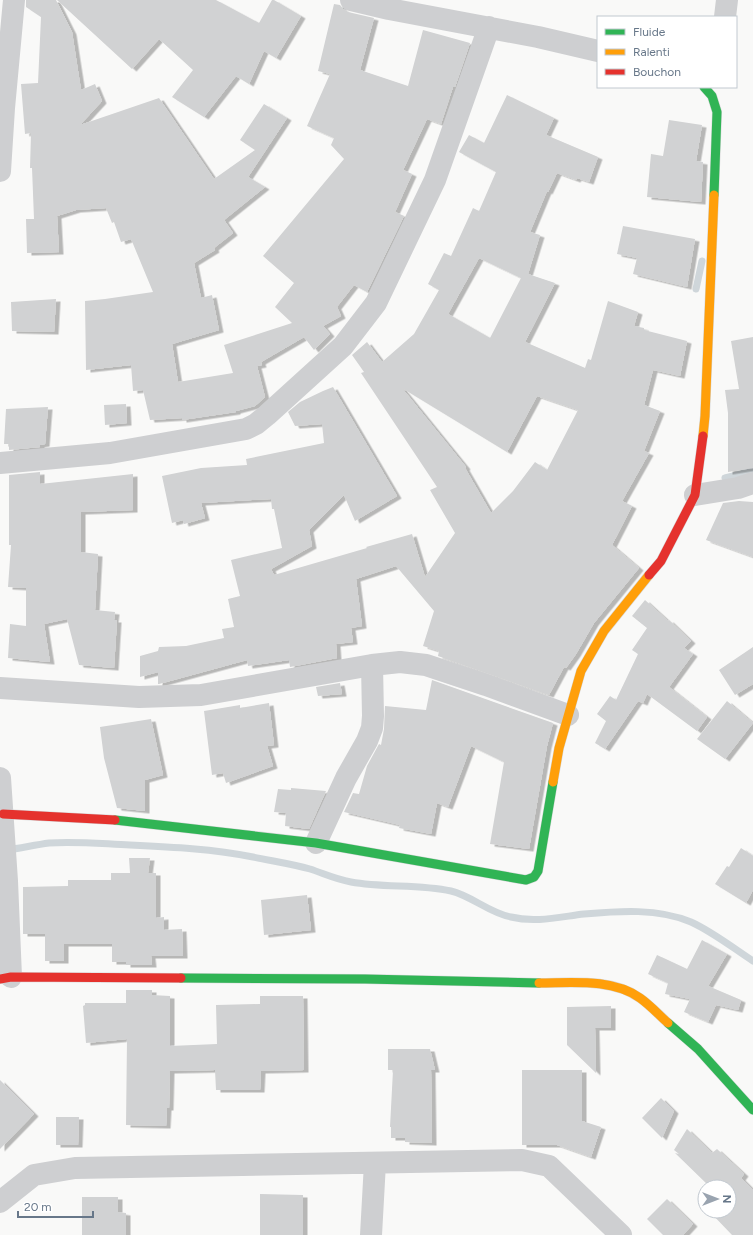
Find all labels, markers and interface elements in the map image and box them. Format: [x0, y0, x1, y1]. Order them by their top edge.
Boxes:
legend [597, 16, 737, 88]
text: Fluide [633, 25, 666, 39]
text: Ralenti [633, 45, 670, 59]
text: Bouchon [633, 65, 681, 79]
north arrow [697, 1179, 737, 1219]
scale bar [18, 1193, 93, 1219]
text: N [720, 1195, 733, 1203]
text: 20 m [24, 1200, 52, 1214]

